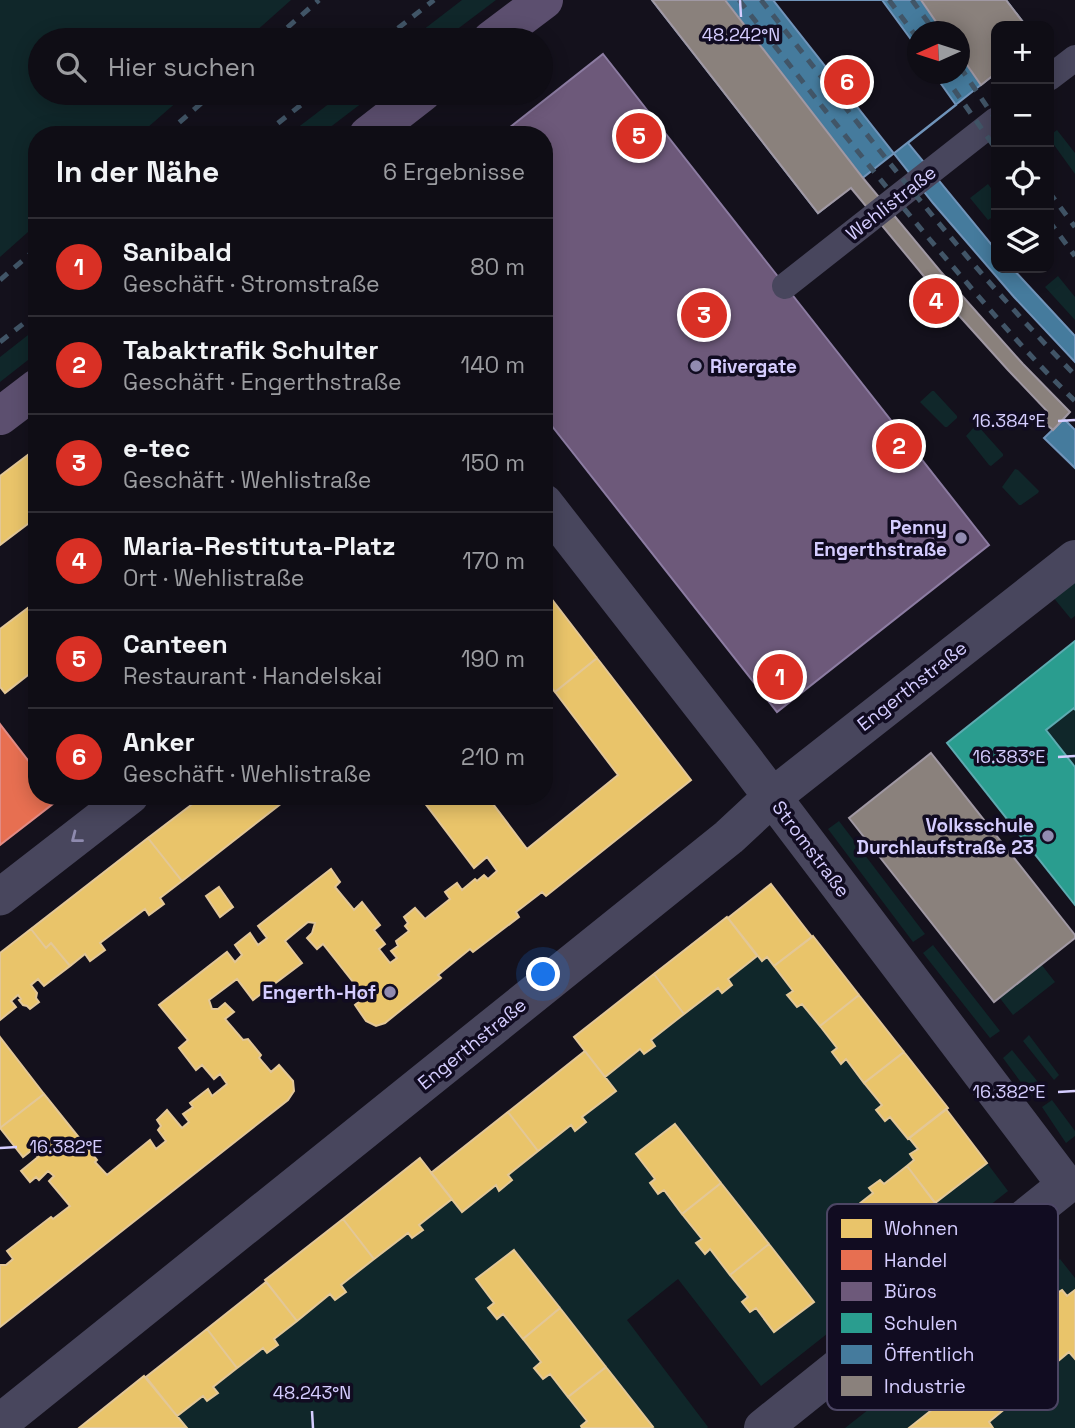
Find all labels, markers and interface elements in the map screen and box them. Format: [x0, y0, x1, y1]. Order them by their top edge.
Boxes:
north arrow [907, 21, 970, 84]
map controls [991, 21, 1054, 273]
button: + [991, 21, 1054, 84]
text: 48.242°N [702, 23, 780, 46]
search box [28, 28, 553, 105]
icon: search [52, 48, 90, 86]
text: Hier suchen [108, 50, 256, 84]
pin: 6 [824, 56, 870, 108]
button: − [991, 84, 1054, 147]
pin: 5 [616, 110, 662, 162]
button: locate [991, 147, 1054, 210]
text: In der Nähe [56, 152, 219, 191]
text: 6 Ergebnisse [383, 157, 525, 187]
street label: Wehlistraße [841, 160, 941, 246]
button: layers [991, 210, 1054, 273]
text: Sanibald [123, 235, 232, 269]
text: 1 [74, 252, 84, 282]
text: 80 m [470, 252, 525, 282]
text: Geschäft · Stromstraße [123, 269, 380, 299]
pin: 4 [913, 275, 959, 327]
pin: 3 [681, 289, 727, 341]
text: Tabaktrafik Schulter [123, 333, 379, 367]
text: 2 [72, 350, 86, 380]
text: 140 m [461, 350, 525, 380]
place label: Rivergate [710, 354, 797, 379]
marker: Rivergate [688, 358, 704, 374]
text: Geschäft · Engerthstraße [123, 367, 402, 397]
text: 16.384°E [972, 409, 1046, 432]
pin: 2 [876, 420, 922, 472]
text: e-tec [123, 431, 190, 465]
text: 3 [72, 448, 86, 478]
text: 150 m [461, 448, 525, 478]
text: Geschäft · Wehlistraße [123, 465, 371, 495]
place label: Penny Engerthstraße [814, 515, 947, 562]
text: Maria-Restituta-Platz [123, 529, 396, 563]
marker: Penny Engerthstraße [953, 530, 969, 546]
text: 4 [72, 546, 86, 576]
text: 170 m [462, 546, 525, 576]
text: Ort · Wehlistraße [123, 563, 304, 593]
text: Canteen [123, 627, 228, 661]
street label: Engerthstraße [852, 635, 972, 737]
text: 5 [72, 644, 86, 674]
text: 190 m [461, 644, 525, 674]
pin: 1 [757, 651, 803, 703]
text: Restaurant · Handelskai [123, 661, 382, 691]
text: Anker [123, 725, 195, 759]
text: 6 [72, 742, 86, 772]
text: 210 m [461, 742, 525, 772]
text: 16.383°E [972, 745, 1046, 768]
text: Geschäft · Wehlistraße [123, 759, 371, 789]
street label: Stromstraße [766, 796, 856, 902]
place label: Volksschule Durchlaufstraße 23 [856, 813, 1034, 860]
marker: Volksschule Durchlaufstraße 23 [1040, 828, 1056, 844]
one-way arrow [72, 830, 84, 843]
your location [526, 957, 560, 991]
place label: Engerth-Hof [263, 980, 376, 1005]
marker: Engerth-Hof [382, 984, 398, 1000]
street label: Engerthstraße [413, 992, 531, 1096]
text: 16.382°E [972, 1080, 1046, 1103]
text: 16.382°E [29, 1135, 103, 1158]
legend [827, 1204, 1058, 1410]
text: Wohnen [884, 1216, 958, 1241]
text: Handel [884, 1248, 947, 1273]
text: Büros [884, 1279, 937, 1304]
text: Schulen [884, 1311, 958, 1336]
text: Öffentlich [884, 1342, 974, 1367]
text: Industrie [884, 1374, 966, 1399]
text: 48.243°N [273, 1381, 351, 1404]

